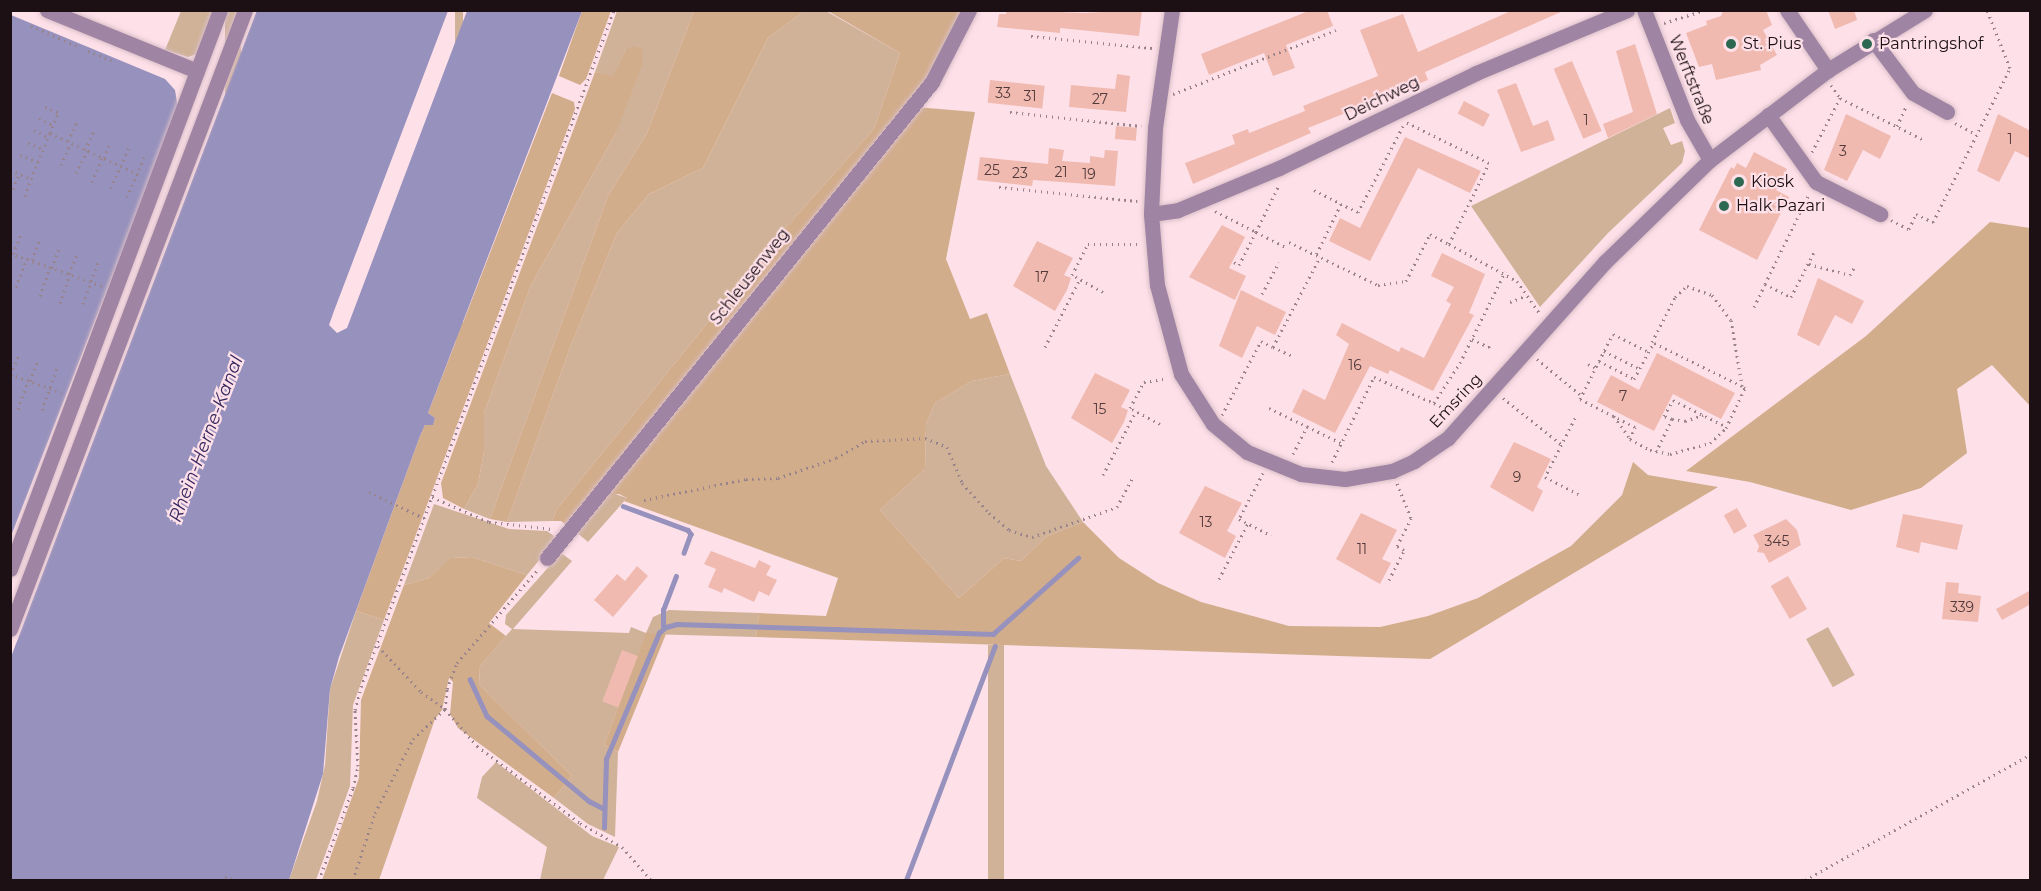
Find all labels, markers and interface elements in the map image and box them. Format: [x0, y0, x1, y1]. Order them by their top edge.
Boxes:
street label: Werftstraße [1664, 32, 1718, 128]
place label: St. Pius [1743, 34, 1801, 54]
place label: Pantringshof [1879, 34, 1983, 54]
marker: St. Pius [1724, 37, 1738, 51]
marker: Pantringshof [1860, 37, 1874, 51]
street label: Deichweg [1341, 73, 1423, 125]
house number: 33 [995, 85, 1011, 101]
house number: 31 [1024, 88, 1036, 104]
house number: 27 [1092, 91, 1108, 107]
house number: 1 [1583, 112, 1589, 128]
house number: 1 [2007, 131, 2013, 147]
house number: 3 [1839, 143, 1847, 159]
house number: 25 [984, 162, 1000, 178]
house number: 21 [1054, 164, 1068, 180]
house number: 23 [1012, 165, 1028, 181]
house number: 19 [1082, 166, 1096, 182]
place label: Kiosk [1751, 172, 1794, 192]
marker: Kiosk [1732, 175, 1746, 189]
place label: Halk Pazari [1736, 196, 1825, 216]
marker: Halk Pazari [1717, 199, 1731, 213]
street label: Schleusenweg [706, 225, 794, 329]
house number: 17 [1035, 269, 1049, 285]
water label: Rhein-Herne-Kanal [164, 353, 248, 525]
house number: 16 [1348, 357, 1362, 373]
street label: Emsring [1426, 370, 1486, 432]
house number: 7 [1619, 388, 1627, 404]
house number: 15 [1094, 401, 1106, 417]
house number: 9 [1513, 469, 1521, 485]
house number: 13 [1200, 514, 1212, 530]
house number: 345 [1764, 533, 1790, 549]
house number: 11 [1357, 541, 1367, 557]
house number: 339 [1950, 599, 1974, 615]

